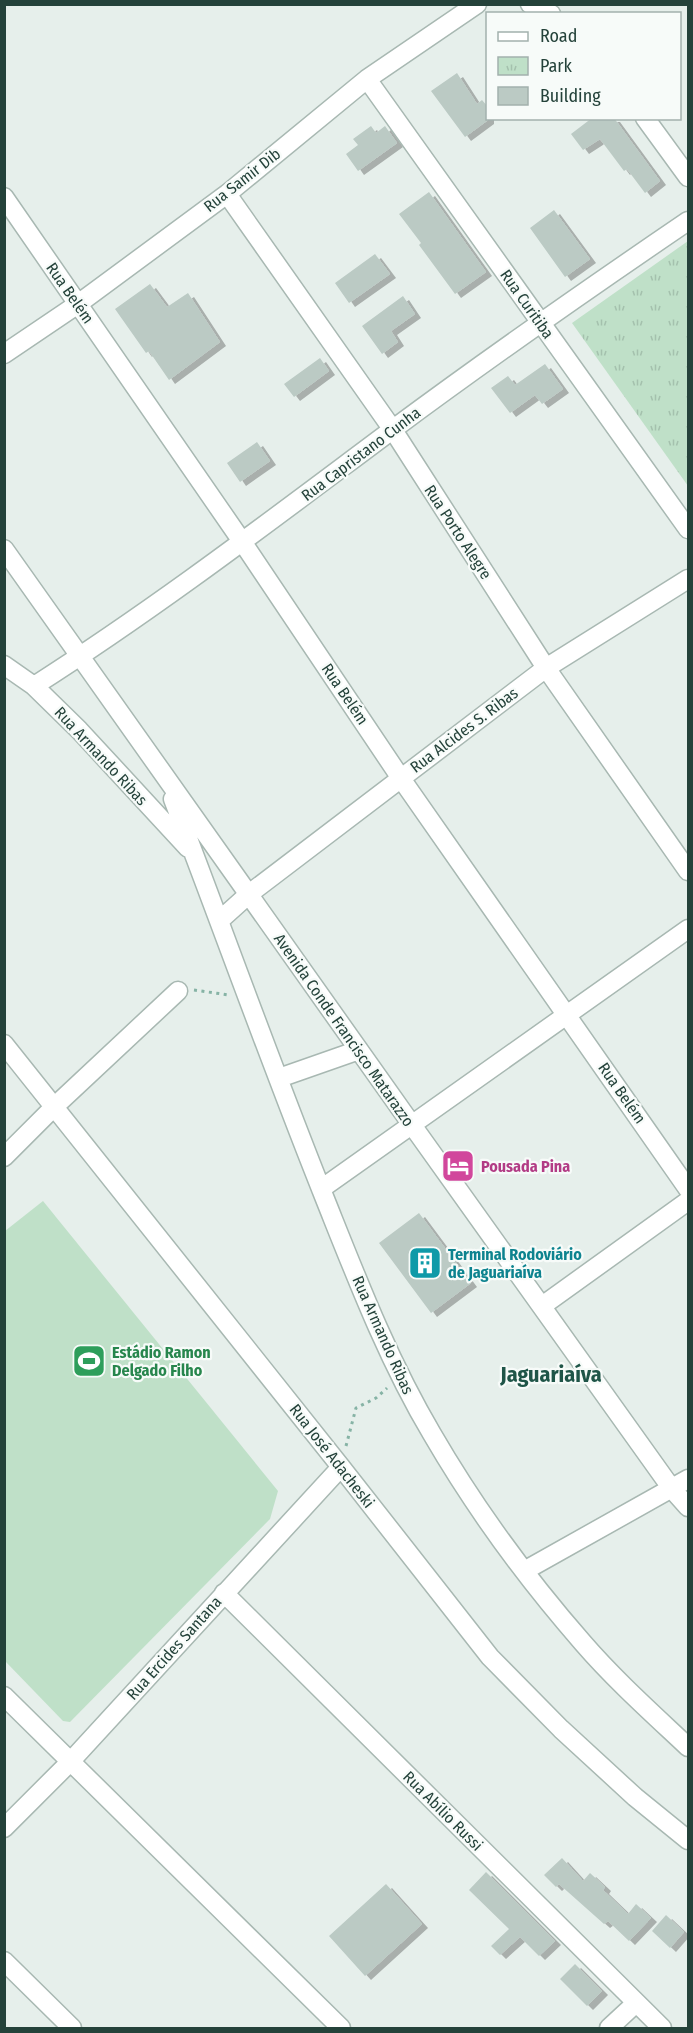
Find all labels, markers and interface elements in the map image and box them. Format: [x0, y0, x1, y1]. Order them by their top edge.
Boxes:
legend [486, 12, 681, 120]
text: Road [540, 25, 577, 47]
text: Park [540, 55, 573, 77]
text: Building [540, 85, 601, 107]
street label: Rua Samir Dib [200, 144, 284, 216]
street label: Rua Belém [42, 259, 98, 327]
street label: Rua Curitiba [496, 266, 558, 342]
street label: Rua Capristano Cunha [298, 403, 424, 505]
street label: Rua Porto Alegre [420, 481, 496, 583]
street label: Rua Belém [318, 660, 372, 728]
street label: Rua Alcides S. Ribas [406, 683, 522, 777]
street label: Rua Armando Ribas [51, 703, 152, 809]
street label: Avenida Conde Francisco Matarazzo [270, 930, 418, 1130]
street label: Rua Belém [594, 1059, 650, 1127]
hotel icon: Pousada Pina [440, 1148, 476, 1184]
place label: Pousada Pina [481, 1157, 570, 1176]
building icon: Terminal Rodoviário de Jaguariaíva [407, 1245, 443, 1281]
place label: Terminal Rodoviário de Jaguariaíva [448, 1245, 582, 1282]
street label: Rua Armando Ribas [348, 1273, 418, 1397]
sports icon: Estádio Ramon Delgado Filho [71, 1343, 107, 1379]
place label: Estádio Ramon Delgado Filho [112, 1343, 211, 1380]
district label: Jaguariaíva [499, 1361, 602, 1388]
street label: Rua José Adacheski [286, 1400, 378, 1512]
street label: Rua Ercides Santana [123, 1592, 226, 1704]
street label: Rua Abílio Russi [399, 1767, 487, 1855]

